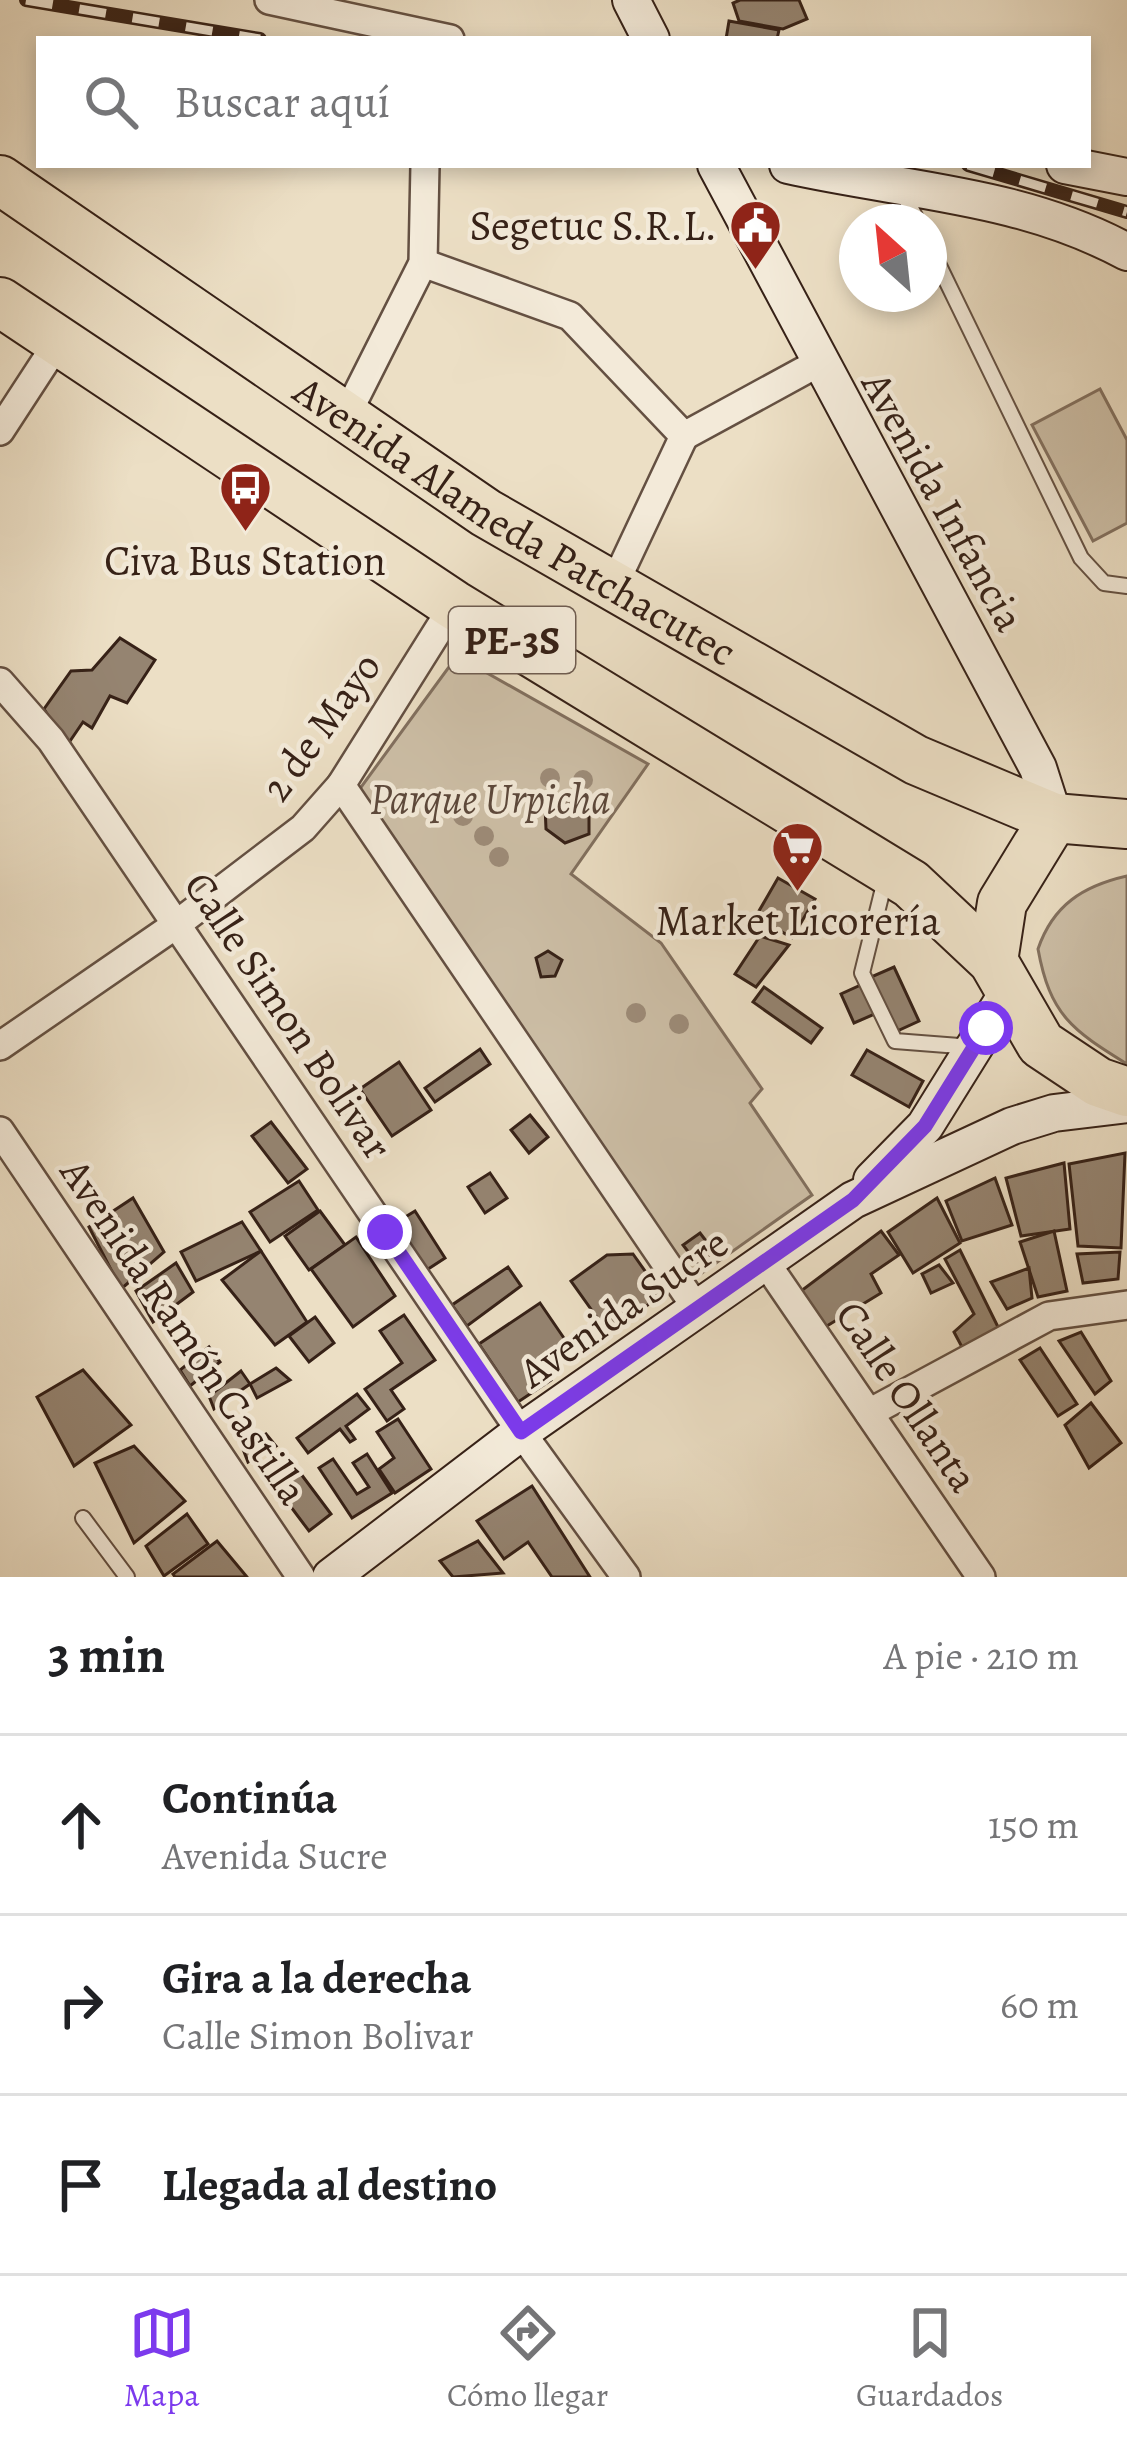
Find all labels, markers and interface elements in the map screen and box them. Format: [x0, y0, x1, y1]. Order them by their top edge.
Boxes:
search box [36, 36, 1091, 168]
icon: search [78, 69, 144, 135]
text: Buscar aquí [174, 71, 390, 133]
place label: Segetuc S.R.L. [469, 197, 717, 254]
public building icon: Segetuc S.R.L. [728, 197, 784, 271]
north arrow [839, 204, 947, 312]
street label: Avenida Infancia [848, 360, 1039, 642]
street label: Avenida Alameda Patchacutec [282, 361, 746, 680]
bus stop icon: Civa Bus Station [217, 460, 273, 534]
place label: Civa Bus Station [104, 532, 386, 589]
road number: PE-3S [449, 607, 575, 673]
street label: 2 de Mayo [247, 640, 394, 812]
park label: Parque Urpicha [369, 770, 611, 827]
supermarket icon: Market Licorería [770, 820, 826, 894]
street label: Calle Simon Bolivar [171, 860, 406, 1170]
place label: Market Licorería [655, 892, 941, 949]
route start [959, 1001, 1013, 1055]
street label: Avenida Ramón Castilla [47, 1146, 322, 1516]
route end [358, 1205, 412, 1259]
street label: Avenida Sucre [507, 1214, 739, 1401]
street label: Calle Ollanta [823, 1290, 993, 1503]
text: 3 min [48, 1620, 165, 1690]
text: A pie · 210 m [883, 1629, 1079, 1682]
text: Continúa [162, 1767, 337, 1829]
icon: ahead [48, 1792, 114, 1858]
text: 150 m [988, 1798, 1079, 1851]
text: Avenida Sucre [162, 1829, 388, 1882]
text: Gira a la derecha [162, 1947, 471, 2009]
icon: right [48, 1972, 114, 2038]
text: 60 m [1000, 1978, 1079, 2031]
text: Calle Simon Bolivar [162, 2009, 474, 2062]
icon: arrive [48, 2152, 114, 2218]
text: Llegada al destino [162, 2154, 497, 2216]
tab: Mapa [124, 2300, 200, 2417]
tab: Cómo llegar [447, 2300, 608, 2417]
tab: Guardados [856, 2300, 1003, 2417]

